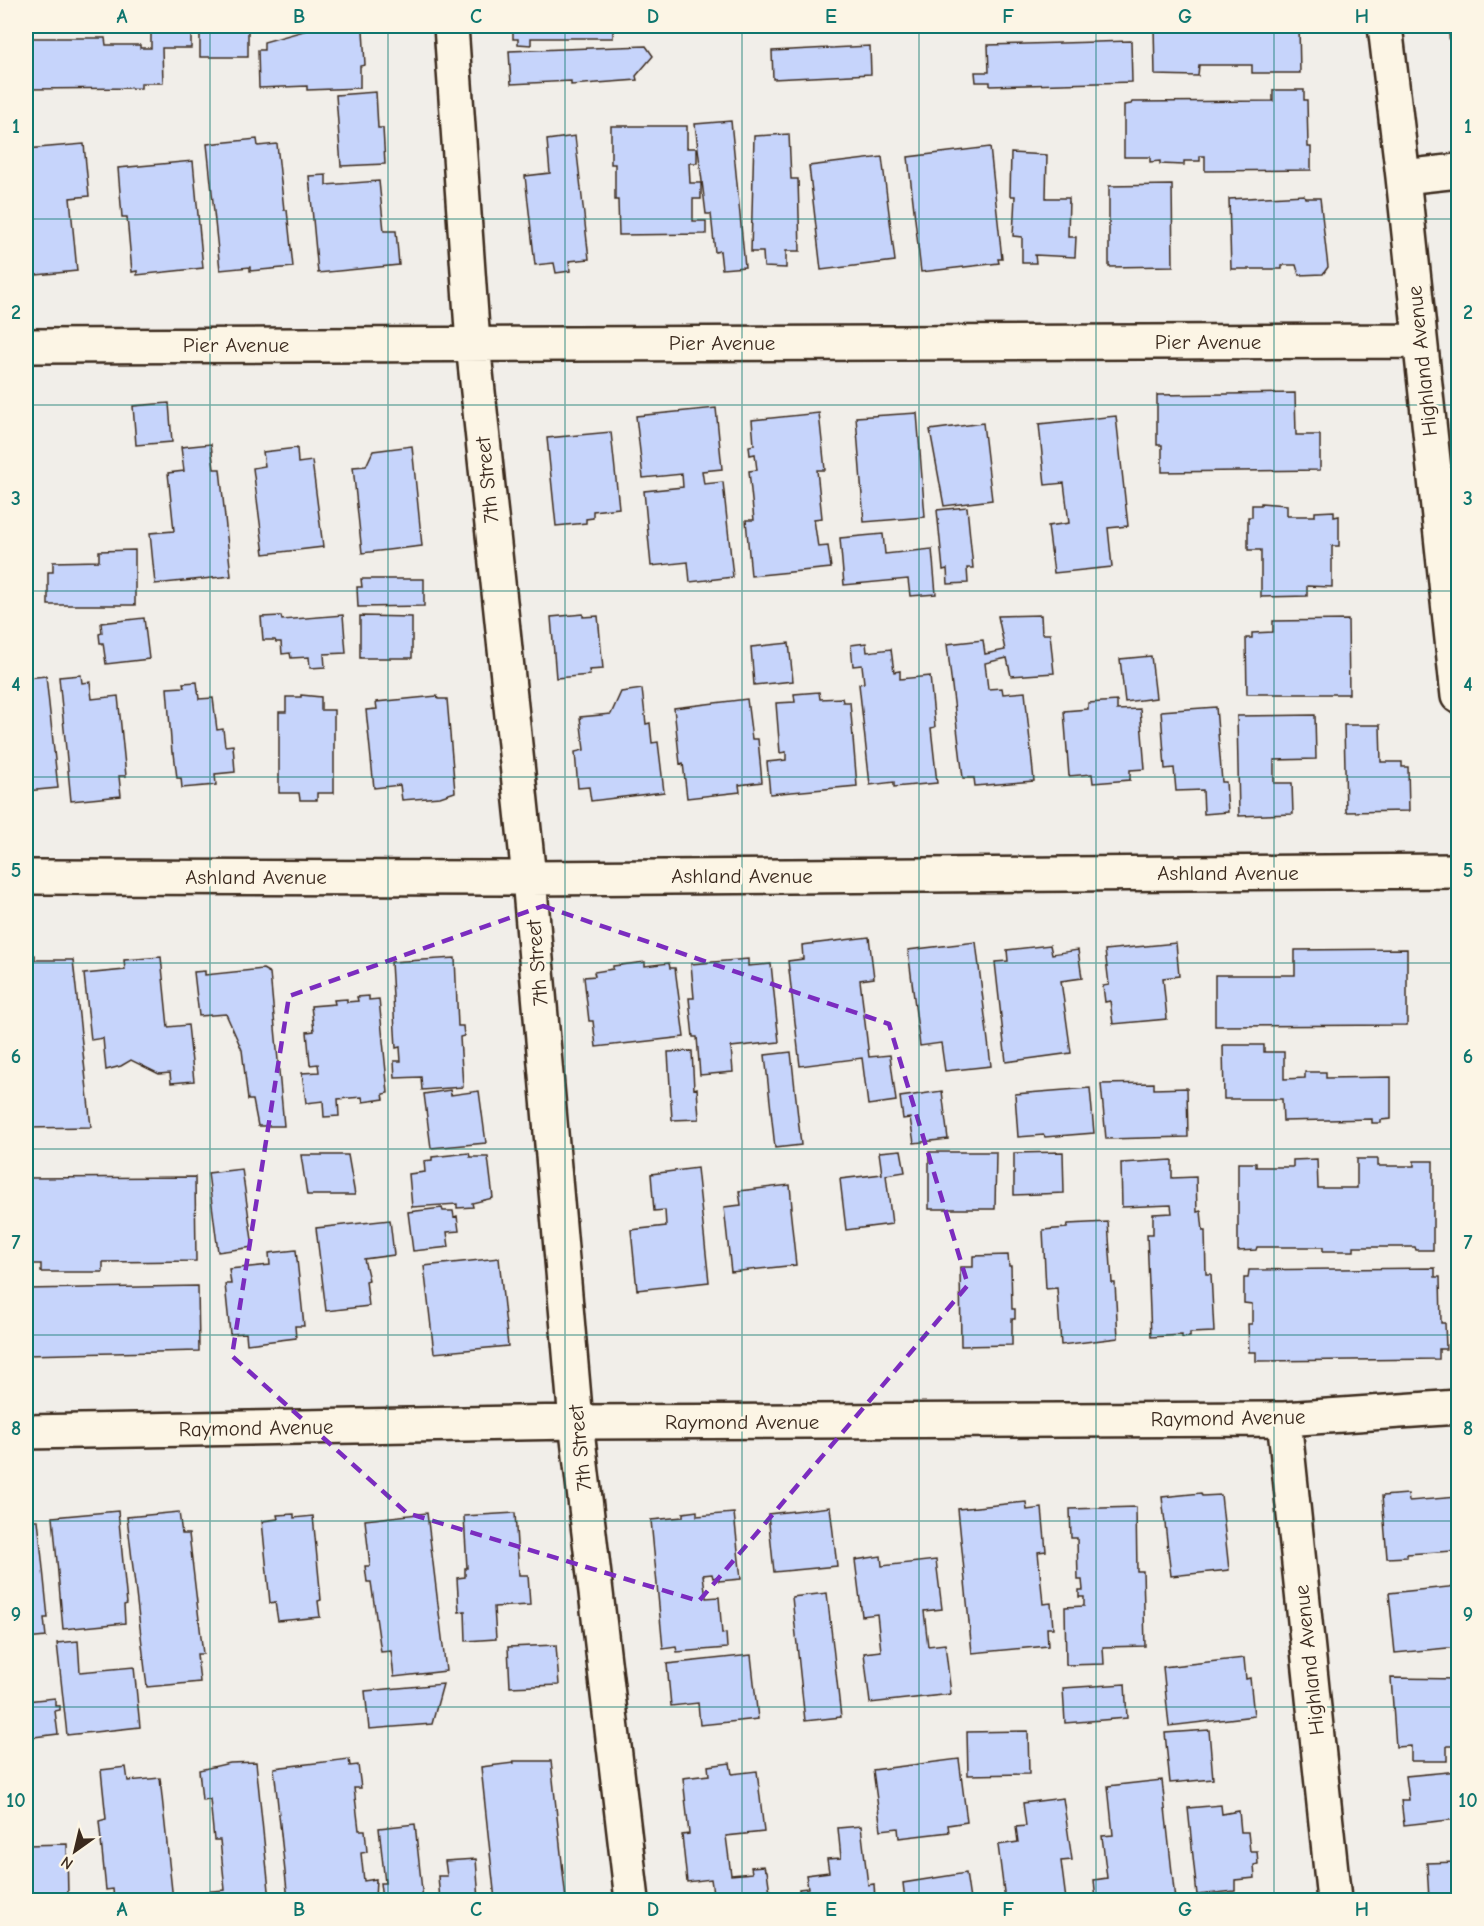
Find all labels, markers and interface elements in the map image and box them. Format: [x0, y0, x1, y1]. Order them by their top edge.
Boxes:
text: A [116, 5, 128, 28]
text: B [293, 5, 305, 28]
text: C [470, 5, 482, 28]
text: D [647, 5, 659, 28]
text: E [825, 5, 837, 28]
text: F [1002, 5, 1014, 28]
text: G [1178, 5, 1192, 28]
text: H [1355, 5, 1369, 28]
text: 1 [12, 115, 20, 138]
text: 1 [1464, 115, 1472, 138]
street label: Highland Avenue [1402, 284, 1442, 438]
text: 2 [11, 301, 21, 324]
text: 2 [1463, 301, 1473, 324]
street label: Pier Avenue [1155, 330, 1261, 354]
street label: Pier Avenue [669, 331, 775, 355]
street label: Pier Avenue [183, 333, 289, 357]
street label: 7th Street [470, 435, 503, 524]
text: 3 [11, 487, 21, 510]
text: 3 [1463, 487, 1473, 510]
text: 4 [11, 673, 21, 696]
text: 4 [1463, 673, 1473, 696]
text: 5 [11, 859, 21, 882]
text: 5 [1463, 859, 1473, 882]
street label: Ashland Avenue [1157, 861, 1299, 885]
street label: Ashland Avenue [671, 864, 813, 888]
street label: Ashland Avenue [185, 865, 327, 889]
street label: 7th Street [521, 918, 553, 1007]
text: 6 [11, 1045, 21, 1068]
text: 6 [1463, 1045, 1473, 1068]
text: 7 [12, 1231, 21, 1254]
text: 7 [1464, 1231, 1473, 1254]
street label: 7th Street [563, 1403, 596, 1492]
street label: Raymond Avenue [1150, 1405, 1306, 1431]
street label: Raymond Avenue [665, 1410, 819, 1434]
street label: Raymond Avenue [178, 1415, 334, 1441]
text: 8 [11, 1417, 21, 1440]
text: 8 [1463, 1417, 1473, 1440]
street label: Highland Avenue [1289, 1583, 1329, 1737]
text: 9 [11, 1603, 21, 1626]
text: 9 [1463, 1603, 1473, 1626]
text: 10 [6, 1789, 26, 1812]
text: 10 [1458, 1789, 1478, 1812]
north arrow [45, 1821, 105, 1881]
text: N [58, 1852, 77, 1873]
text: A [116, 1898, 128, 1921]
text: B [293, 1898, 305, 1921]
text: C [470, 1898, 482, 1921]
text: D [647, 1898, 659, 1921]
text: E [825, 1898, 837, 1921]
text: F [1002, 1898, 1014, 1921]
text: G [1178, 1898, 1192, 1921]
text: H [1355, 1898, 1369, 1921]

